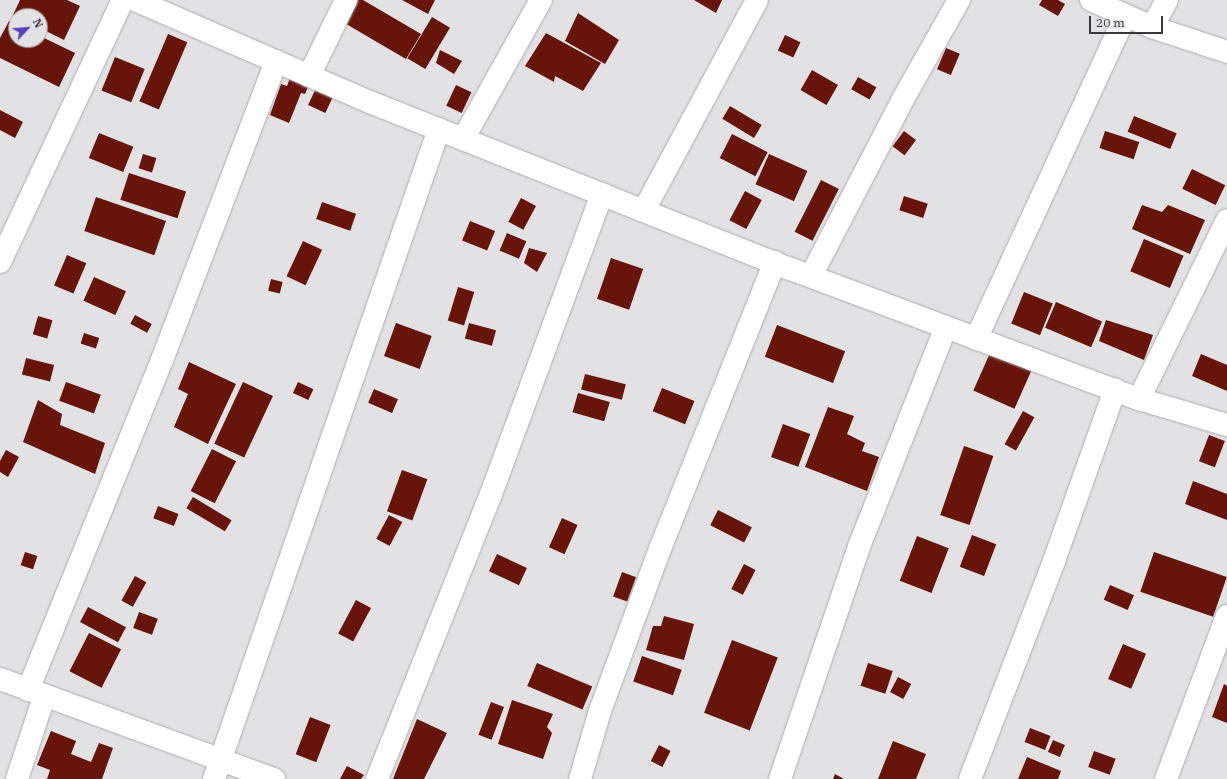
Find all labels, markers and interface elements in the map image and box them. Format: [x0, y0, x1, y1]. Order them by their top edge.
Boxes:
north arrow [8, 8, 48, 48]
scale bar [1091, 8, 1165, 34]
text: 20 m [1096, 15, 1125, 30]
text: N [30, 16, 46, 30]

